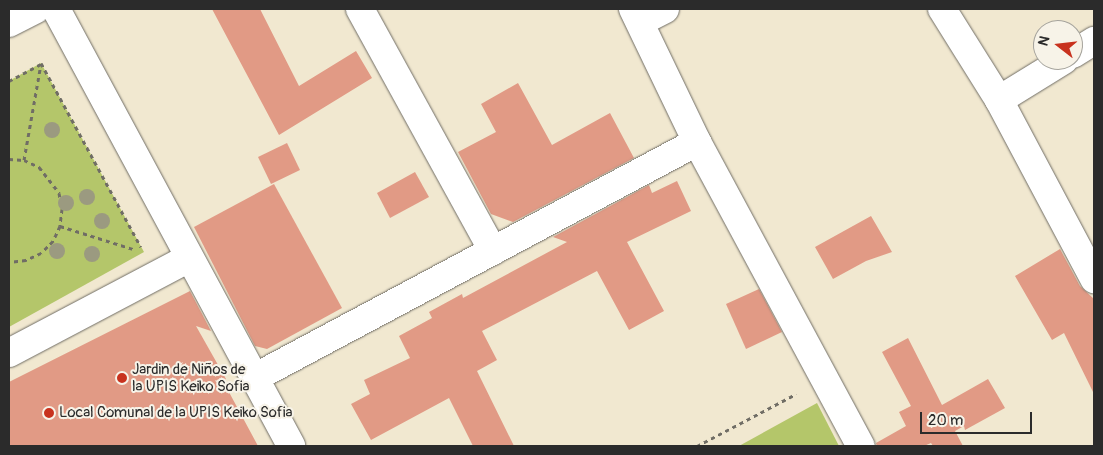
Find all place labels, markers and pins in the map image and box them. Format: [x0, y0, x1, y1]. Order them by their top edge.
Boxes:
place label: Jardin de Niños de la UPIS Keiko Sofia [132, 360, 249, 395]
marker: Jardin de Niños de la UPIS Keiko Sofia [116, 372, 128, 384]
place label: Local Comunal de la UPIS Keiko Sofia [59, 404, 293, 422]
marker: Local Comunal de la UPIS Keiko Sofia [43, 407, 55, 419]

